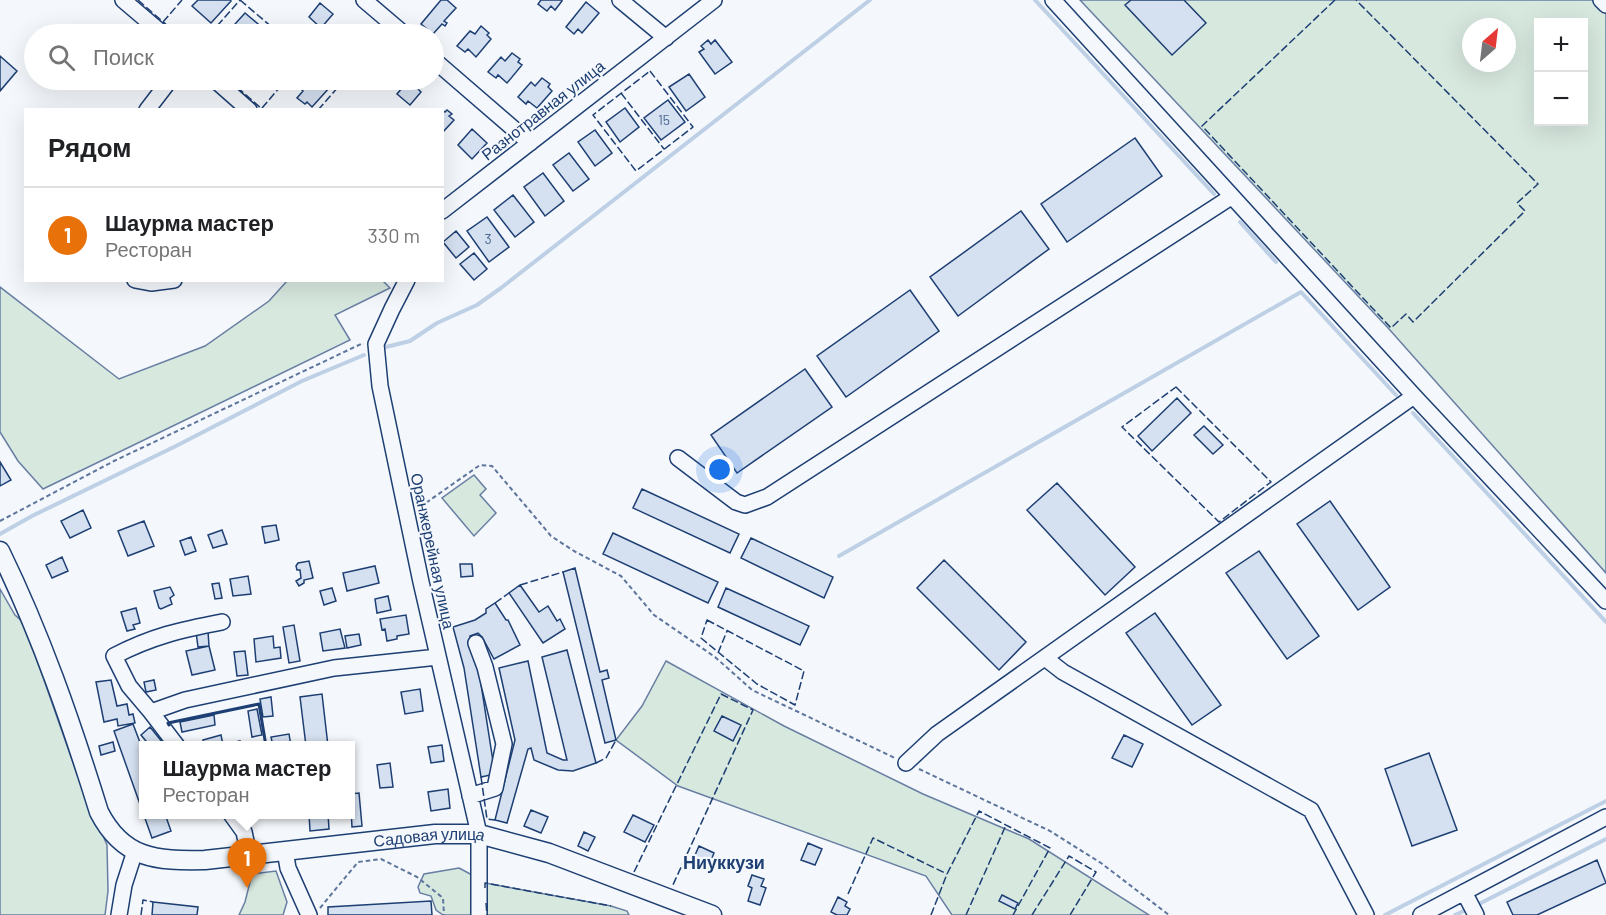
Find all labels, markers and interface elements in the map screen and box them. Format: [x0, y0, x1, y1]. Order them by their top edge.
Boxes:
north arrow [1462, 18, 1516, 72]
map controls [1534, 18, 1588, 126]
button: + [1534, 18, 1588, 72]
search box [24, 24, 444, 90]
icon: search [45, 41, 78, 74]
text: Поиск [93, 43, 154, 69]
street label: Разнотравная улица [477, 56, 608, 164]
button: − [1534, 72, 1588, 126]
house number: 15 [658, 111, 670, 128]
text: Рядом [48, 131, 131, 162]
text: Шаурма мастер [105, 209, 274, 235]
text: 1 [64, 223, 71, 247]
text: 330 m [368, 223, 420, 247]
house number: 3 [484, 230, 492, 247]
text: Ресторан [105, 237, 192, 261]
your location [705, 455, 734, 484]
street label: Оранжерейная улица [408, 471, 459, 631]
popup [139, 741, 355, 819]
text: Шаурма мастер [163, 754, 331, 780]
text: Ресторан [163, 782, 249, 806]
street label: Садовая улица [372, 824, 488, 850]
pin: 1 [228, 838, 266, 888]
district label: Ниуккузи [683, 851, 765, 873]

